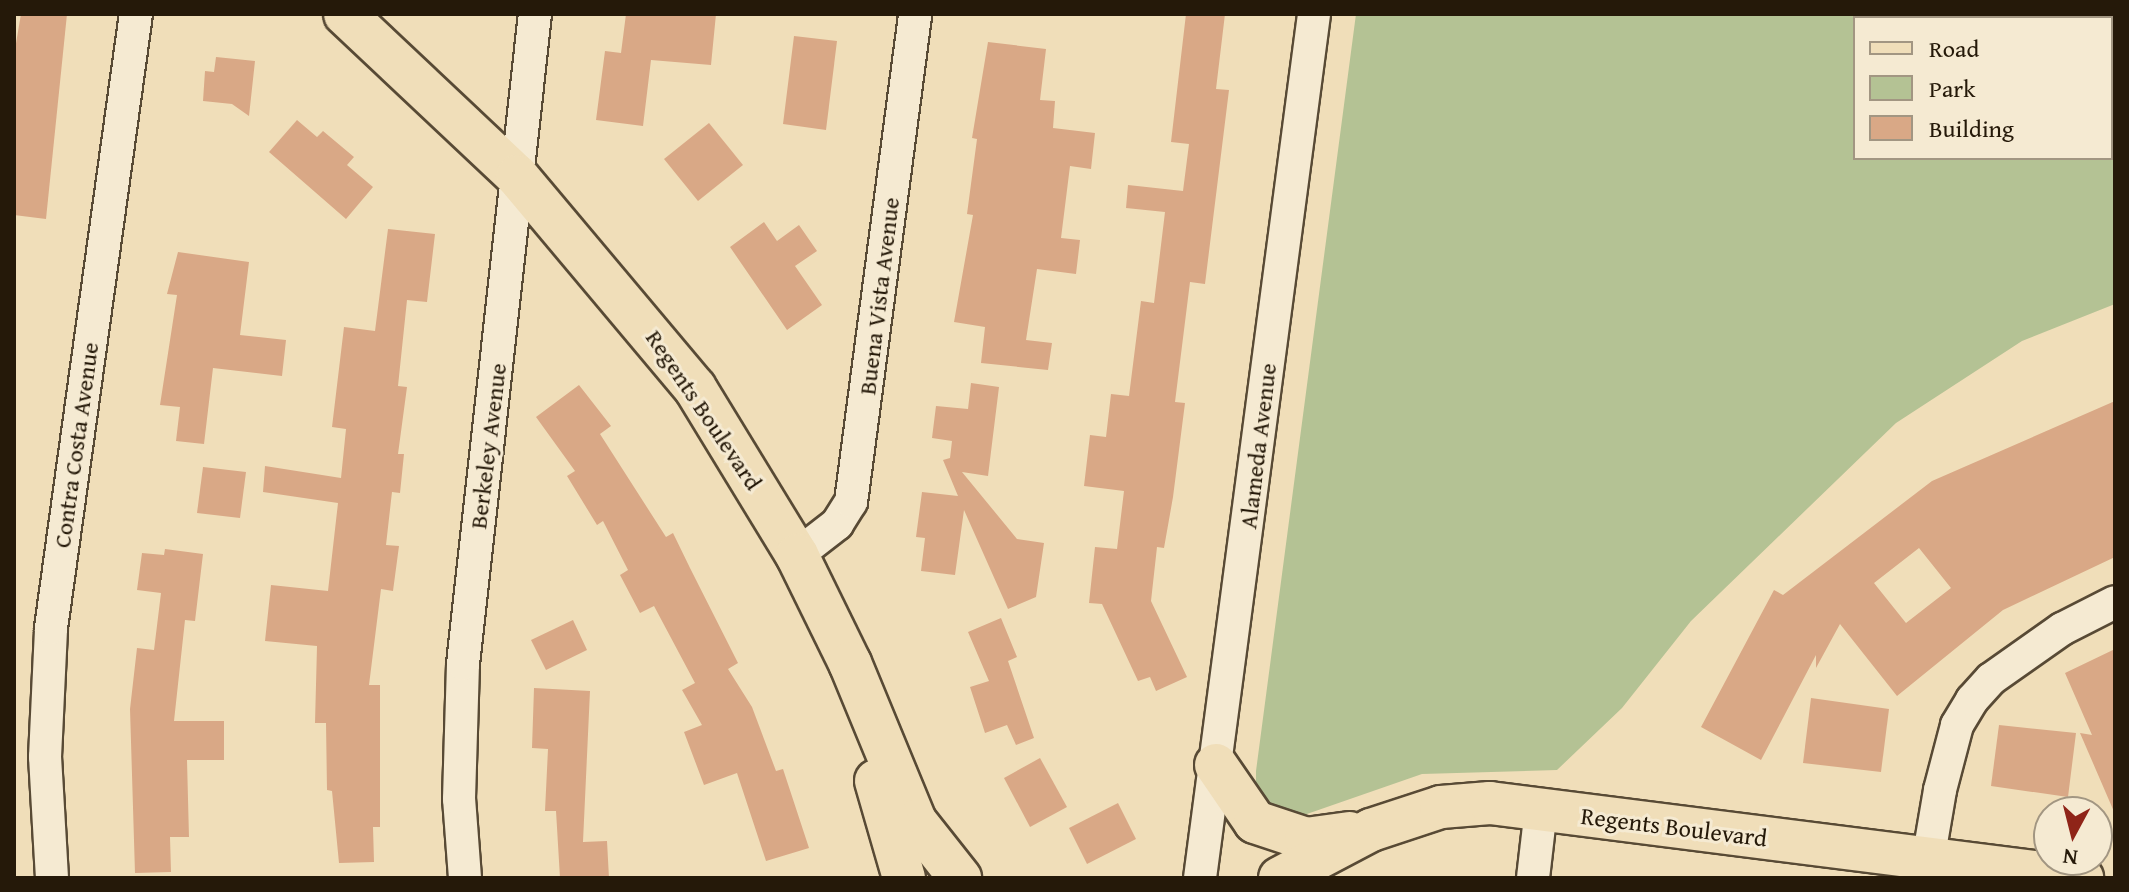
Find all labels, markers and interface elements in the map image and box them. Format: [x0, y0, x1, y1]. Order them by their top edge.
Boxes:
legend [1853, 16, 2113, 160]
text: Road [1929, 31, 1979, 66]
text: Park [1929, 71, 1975, 106]
text: Building [1929, 111, 2014, 146]
street label: Buena Vista Avenue [853, 196, 905, 396]
street label: Regents Boulevard [640, 324, 768, 496]
street label: Contra Costa Avenue [47, 340, 105, 550]
street label: Berkeley Avenue [464, 362, 512, 530]
street label: Alameda Avenue [1234, 362, 1282, 530]
north arrow [2033, 796, 2113, 876]
street label: Regents Boulevard [1579, 801, 1769, 853]
text: N [2061, 841, 2080, 875]

